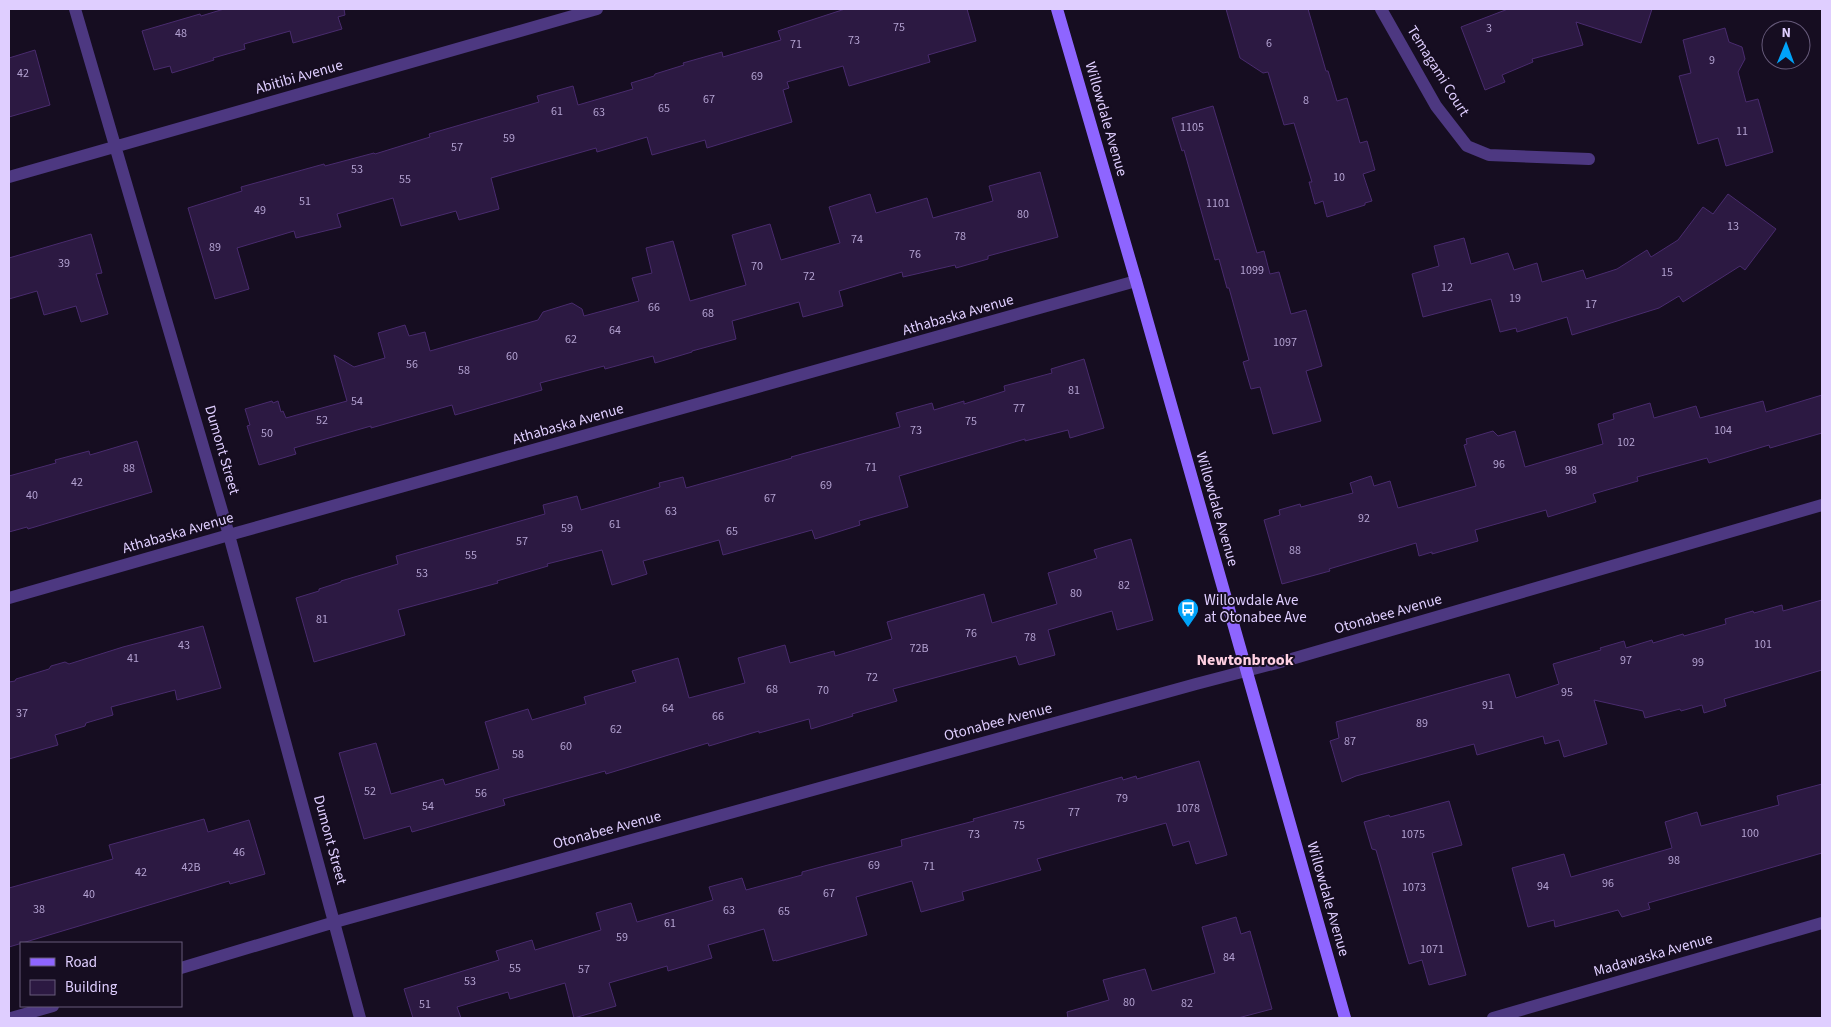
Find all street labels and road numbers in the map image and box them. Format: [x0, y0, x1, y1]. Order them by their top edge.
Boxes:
street label: Temagami Court [1402, 21, 1474, 121]
street label: Abitibi Avenue [253, 54, 345, 100]
street label: Willowdale Avenue [1080, 59, 1132, 179]
street label: Athabaska Avenue [900, 289, 1016, 341]
street label: Athabaska Avenue [510, 398, 626, 450]
street label: Dumont Street [199, 403, 245, 497]
street label: Willowdale Avenue [1191, 449, 1243, 569]
street label: Athabaska Avenue [120, 507, 236, 559]
street label: Otonabee Avenue [1332, 589, 1444, 639]
street label: Otonabee Avenue [942, 697, 1054, 747]
street label: Dumont Street [308, 793, 352, 887]
street label: Otonabee Avenue [551, 805, 663, 855]
street label: Willowdale Avenue [1302, 839, 1354, 959]
street label: Madawaska Avenue [1591, 928, 1715, 982]

